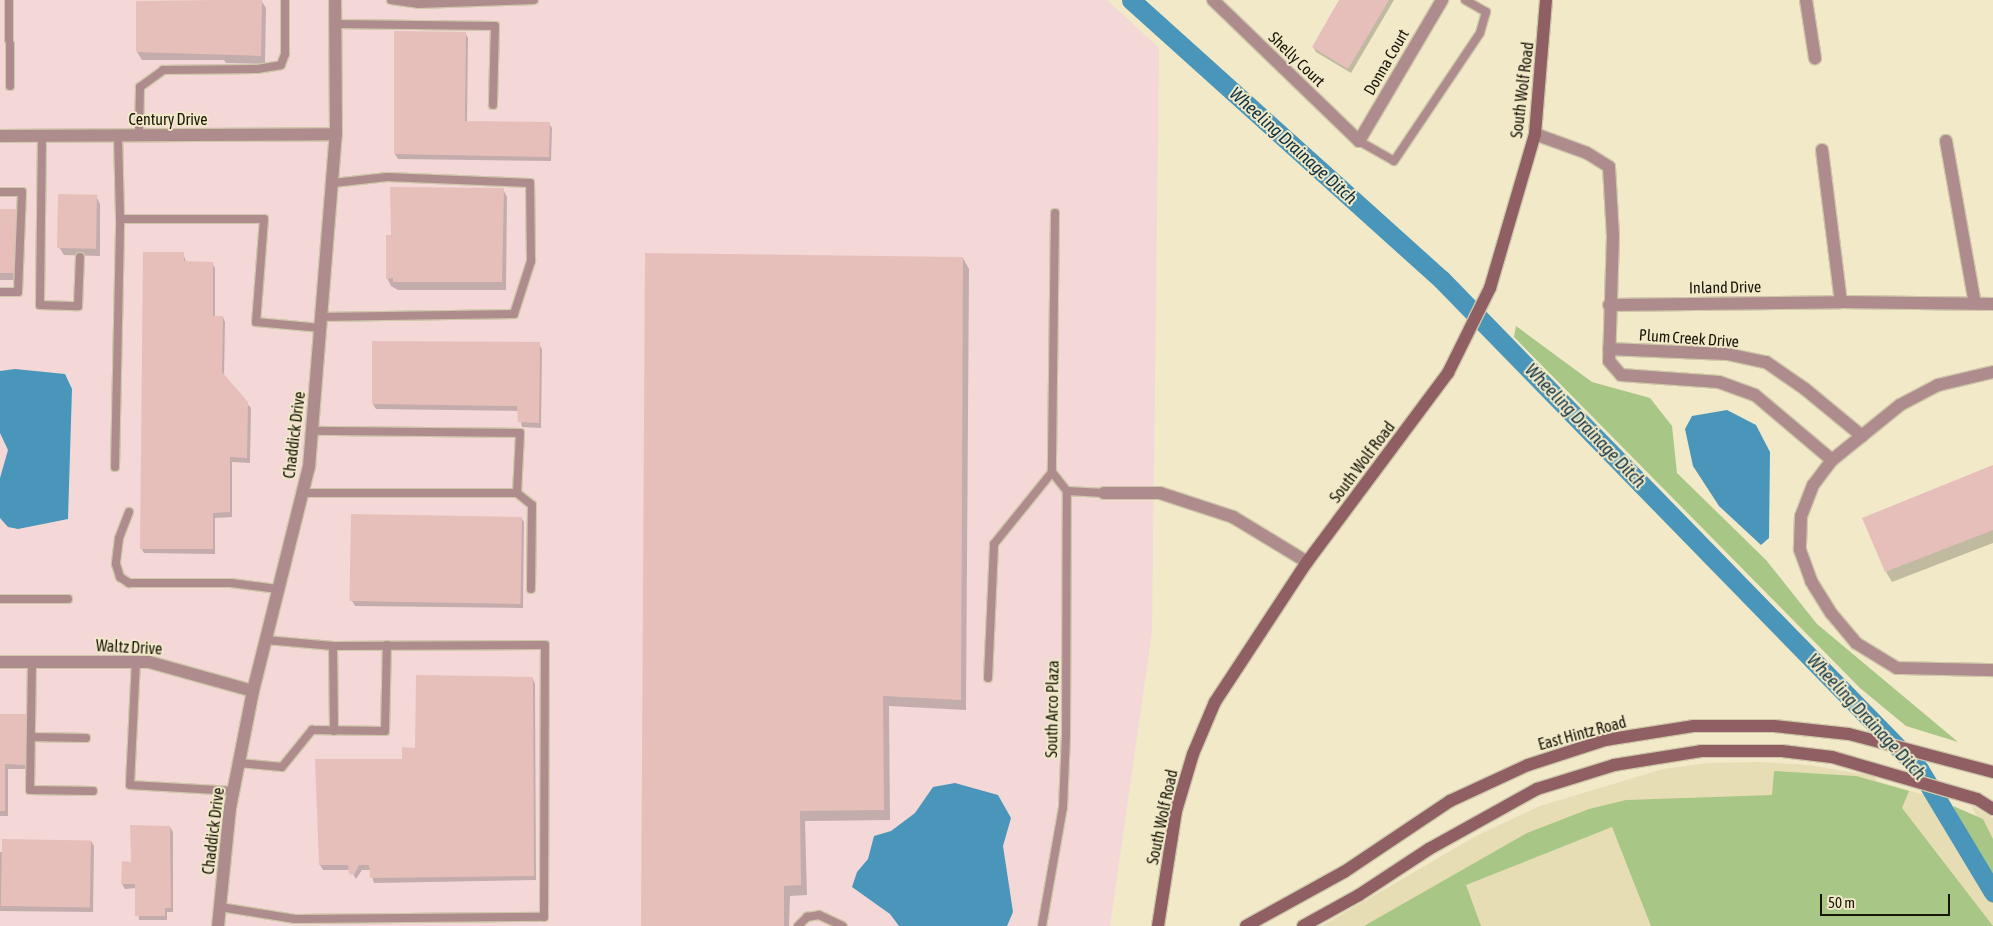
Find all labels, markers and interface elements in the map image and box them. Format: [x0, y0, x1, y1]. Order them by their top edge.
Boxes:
street label: Donna Court [1359, 25, 1413, 99]
street label: Shelly Court [1265, 28, 1329, 90]
street label: South Wolf Road [1507, 41, 1537, 139]
water label: Wheeling Drainage Ditch [1225, 83, 1361, 209]
street label: Century Drive [128, 109, 208, 129]
street label: Inland Drive [1689, 277, 1761, 297]
street label: Plum Creek Drive [1638, 325, 1740, 351]
water label: Wheeling Drainage Ditch [1520, 359, 1650, 493]
street label: Chaddick Drive [279, 390, 309, 480]
street label: South Wolf Road [1325, 418, 1399, 506]
street label: Waltz Drive [95, 636, 163, 658]
water label: Wheeling Drainage Ditch [1802, 650, 1930, 784]
street label: South Arco Plaza [1042, 660, 1062, 758]
street label: East Hintz Road [1536, 712, 1628, 754]
street label: South Wolf Road [1143, 768, 1181, 866]
street label: Chaddick Drive [198, 786, 228, 876]
scale bar [1823, 884, 1953, 916]
text: 50 m [1828, 894, 1855, 911]

